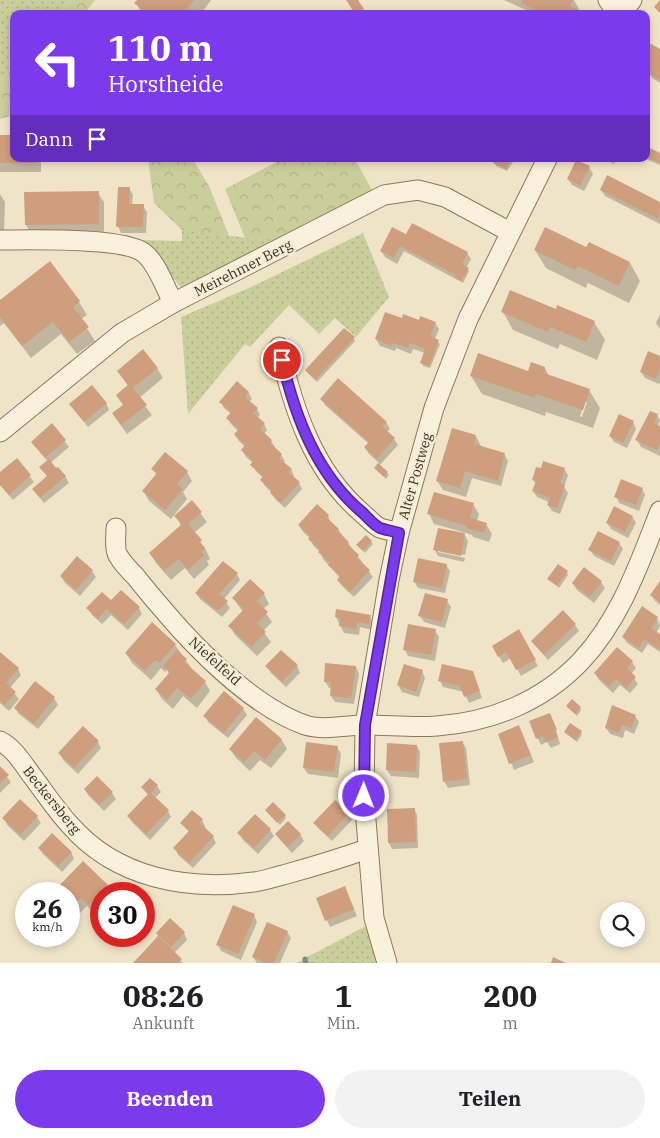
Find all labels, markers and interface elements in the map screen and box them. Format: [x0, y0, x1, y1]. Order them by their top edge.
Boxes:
text: 110 m [108, 25, 213, 71]
icon: left [25, 30, 90, 95]
text: Horstheide [108, 69, 223, 98]
icon: arrive [83, 125, 111, 153]
text: Dann [25, 127, 73, 151]
street label: Meirehmer Berg [191, 235, 295, 300]
pin [261, 339, 303, 381]
icon: arrive [268, 346, 296, 374]
street label: Alter Postweg [394, 430, 436, 522]
street label: Niefelfeld [185, 633, 245, 689]
street label: Beckersberg [19, 762, 85, 838]
position arrow [337, 769, 389, 821]
speed limit sign: 30 [90, 882, 155, 947]
text: 26 [32, 892, 63, 925]
map controls [600, 902, 645, 947]
button: search [600, 902, 645, 947]
text: km/h [32, 919, 63, 934]
text: 08:26 [123, 976, 204, 1015]
text: 1 [335, 976, 353, 1015]
text: 200 [483, 976, 537, 1015]
text: Ankunft [133, 1013, 194, 1033]
text: Min. [327, 1013, 360, 1033]
text: m [503, 1013, 518, 1033]
button: Beenden [15, 1070, 325, 1128]
button: Teilen [335, 1070, 645, 1128]

